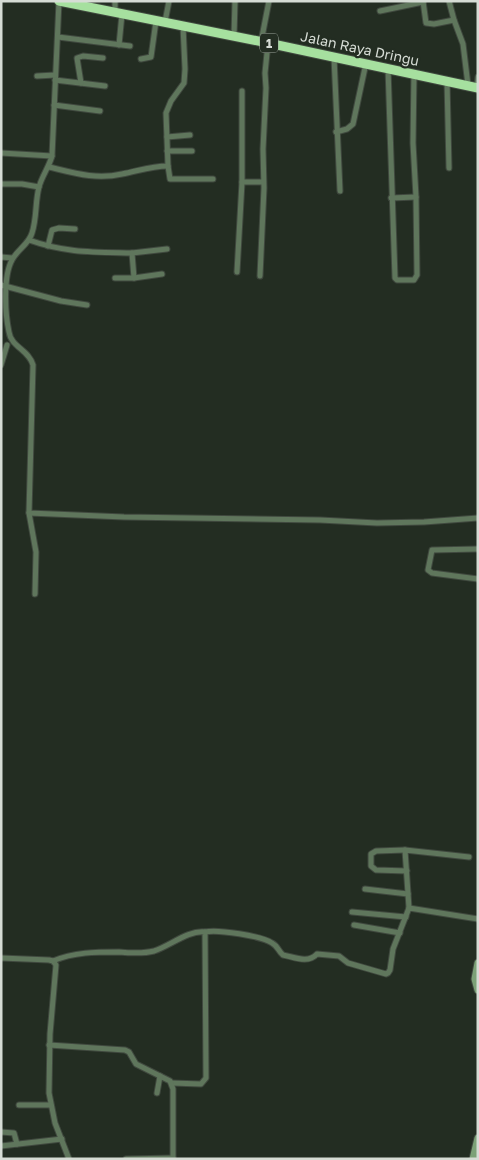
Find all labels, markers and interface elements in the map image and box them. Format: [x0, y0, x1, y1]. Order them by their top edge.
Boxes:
street label: Jalan Raya Dringu [299, 27, 421, 69]
road number: 1 [260, 34, 278, 52]

